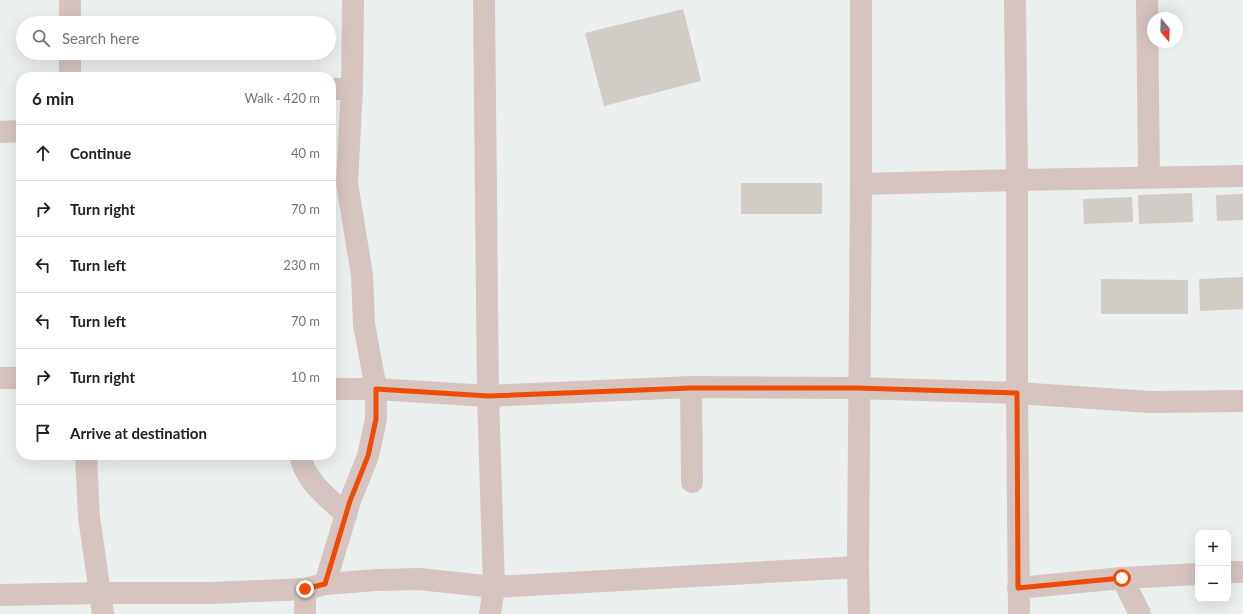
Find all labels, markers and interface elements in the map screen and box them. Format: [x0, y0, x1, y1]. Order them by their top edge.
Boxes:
north arrow [1147, 12, 1183, 48]
search box [16, 16, 336, 60]
icon: search [30, 27, 52, 49]
text: Search here [62, 29, 139, 47]
text: 6 min [32, 88, 74, 109]
text: Walk · 420 m [244, 90, 320, 106]
icon: ahead [32, 142, 54, 164]
text: Continue [70, 144, 131, 162]
text: 40 m [291, 145, 320, 161]
icon: right [32, 198, 54, 220]
text: Turn right [70, 200, 135, 218]
text: 70 m [291, 201, 320, 217]
icon: left [32, 254, 54, 276]
text: Turn left [70, 256, 126, 274]
text: 230 m [283, 257, 320, 273]
icon: left [32, 310, 54, 332]
text: Turn left [70, 312, 126, 330]
text: 70 m [291, 313, 320, 329]
icon: right [32, 366, 54, 388]
text: Turn right [70, 368, 135, 386]
text: 10 m [291, 369, 320, 385]
icon: arrive [32, 422, 54, 444]
text: Arrive at destination [70, 424, 207, 442]
map controls [1195, 530, 1231, 602]
button: + [1195, 530, 1231, 566]
button: − [1195, 566, 1231, 602]
route start [1113, 569, 1131, 587]
route end [296, 580, 314, 598]

